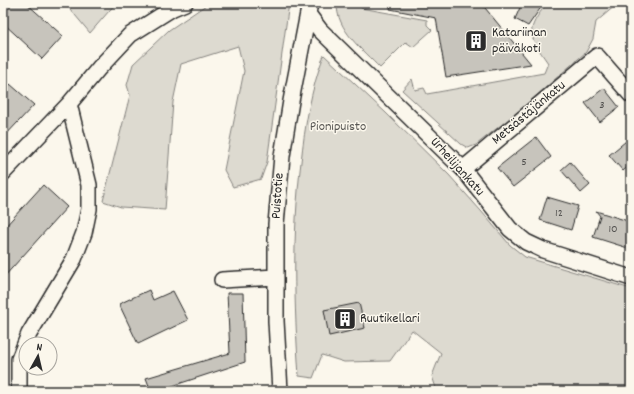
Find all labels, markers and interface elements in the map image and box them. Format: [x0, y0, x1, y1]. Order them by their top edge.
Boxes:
place label: Katariinan päiväkoti [492, 23, 547, 59]
building icon: Katariinan päiväkoti [463, 28, 489, 54]
street label: Metsästäjänkatu [488, 76, 570, 150]
house number: 3 [599, 97, 605, 114]
park label: Pionipuisto [310, 117, 366, 137]
street label: Urheilijankatu [425, 133, 489, 201]
house number: 5 [521, 154, 527, 171]
street label: Puistotie [266, 172, 290, 220]
house number: 12 [555, 205, 563, 222]
house number: 10 [608, 221, 618, 238]
building icon: Ruutikellari [332, 306, 358, 332]
place label: Ruutikellari [360, 309, 420, 329]
north arrow [18, 336, 58, 376]
text: N [35, 340, 43, 356]

